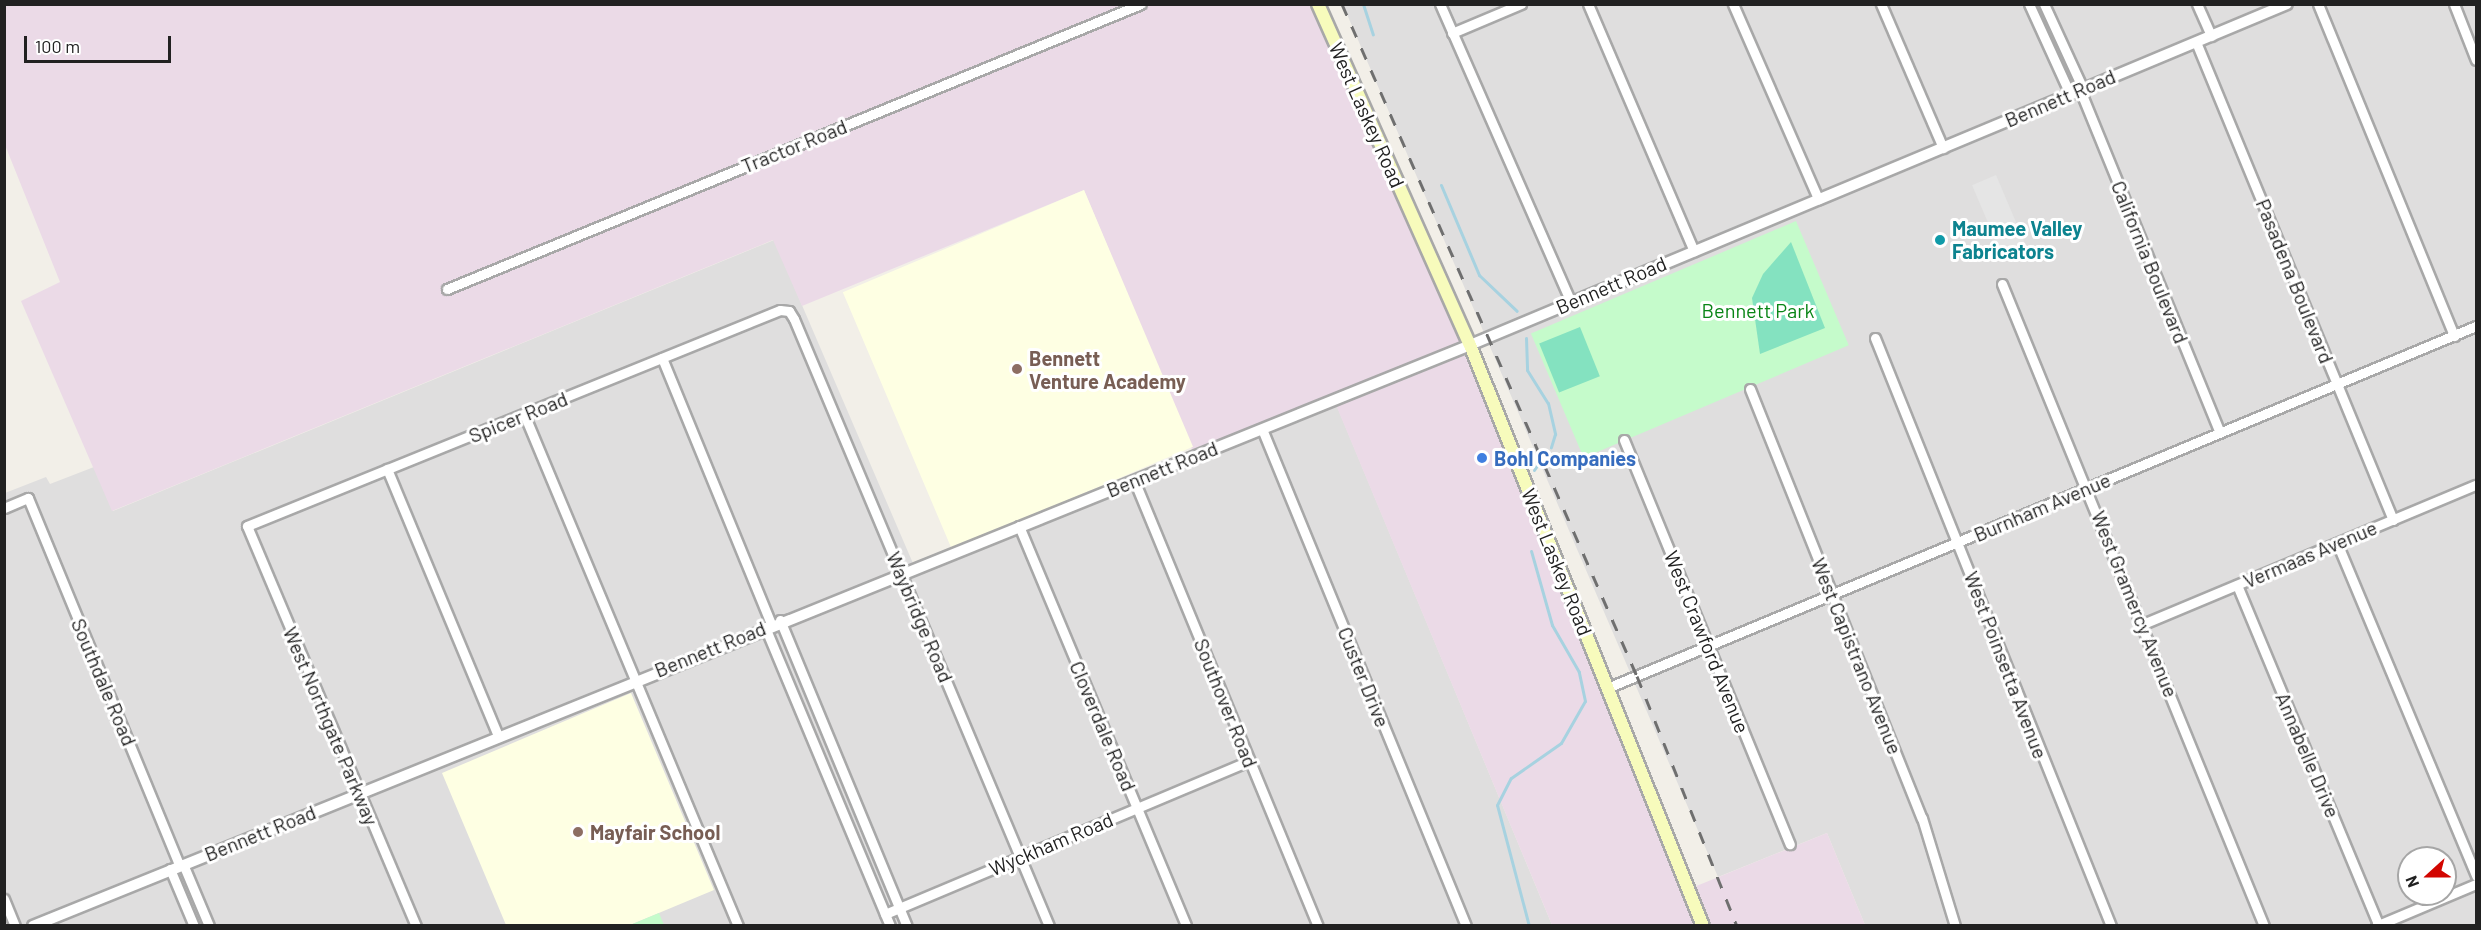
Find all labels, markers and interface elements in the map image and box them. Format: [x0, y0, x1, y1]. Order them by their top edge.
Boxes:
scale bar [27, 24, 174, 62]
text: 100 m [35, 35, 80, 57]
street label: West Laskey Road [1324, 39, 1410, 191]
street label: Bennett Road [2001, 64, 2119, 132]
street label: Tractor Road [738, 114, 850, 178]
street label: California Boulevard [2106, 177, 2194, 347]
street label: Pasadena Boulevard [2251, 195, 2339, 367]
place label: Maumee Valley Fabricators [1952, 216, 2082, 263]
marker: Maumee Valley Fabricators [1933, 233, 1947, 247]
street label: Bennett Road [1552, 251, 1670, 319]
park label: Bennett Park [1702, 298, 1814, 322]
place label: Bennett Venture Academy [1029, 346, 1186, 393]
marker: Bennett Venture Academy [1010, 362, 1024, 376]
street label: Spicer Road [465, 386, 571, 448]
street label: Bennett Road [1103, 436, 1221, 502]
place label: Bohl Companies [1494, 446, 1636, 470]
marker: Bohl Companies [1475, 451, 1489, 465]
street label: Burnham Avenue [1970, 467, 2114, 547]
street label: West Laskey Road [1517, 485, 1597, 639]
street label: West Gramercy Avenue [2087, 507, 2183, 701]
street label: Vermaas Avenue [2240, 515, 2380, 593]
street label: West Crawford Avenue [1659, 547, 1755, 737]
street label: Waybridge Road [882, 548, 958, 686]
street label: West Capistrano Avenue [1807, 554, 1907, 758]
street label: West Poinsetta Avenue [1959, 568, 2053, 762]
street label: Southdale Road [66, 615, 142, 749]
street label: Bennett Road [651, 616, 769, 682]
street label: West Northgate Parkway [278, 623, 384, 829]
street label: Custer Drive [1333, 623, 1395, 731]
street label: Southover Road [1189, 635, 1263, 771]
street label: Cloverdale Road [1065, 657, 1141, 795]
street label: Annabelle Drive [2271, 689, 2345, 821]
street label: Bennett Road [201, 800, 319, 866]
street label: Wyckham Road [985, 807, 1117, 881]
place label: Mayfair School [590, 820, 720, 844]
marker: Mayfair School [571, 825, 585, 839]
north arrow [2397, 846, 2457, 906]
text: N [2401, 874, 2422, 890]

